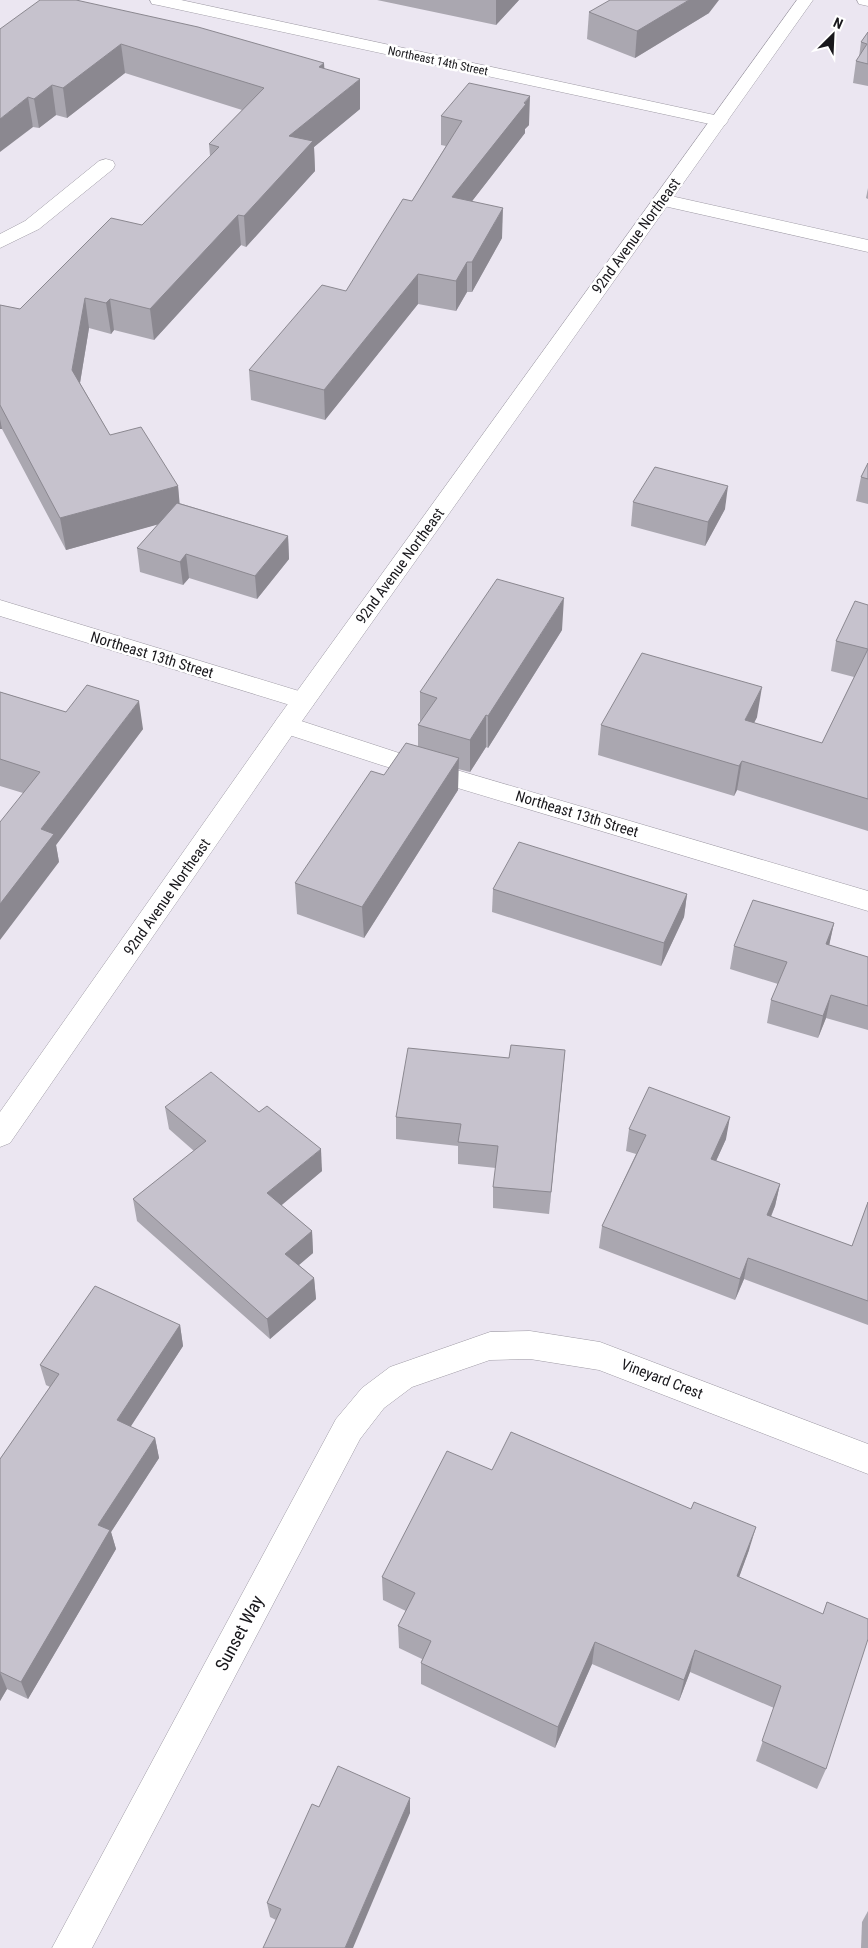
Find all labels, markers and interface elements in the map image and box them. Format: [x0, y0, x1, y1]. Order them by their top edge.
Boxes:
north arrow [808, 10, 858, 60]
text: N [831, 14, 845, 32]
street label: Northeast 14th Street [387, 44, 490, 79]
street label: 92nd Avenue Northeast [588, 175, 684, 297]
street label: 92nd Avenue Northeast [352, 505, 448, 627]
street label: Northeast 13th Street [88, 628, 216, 682]
street label: Northeast 13th Street [513, 787, 641, 841]
street label: 92nd Avenue Northeast [120, 835, 214, 959]
street label: Vineyard Crest [619, 1355, 705, 1403]
street label: Sunset Way [210, 1591, 268, 1674]

